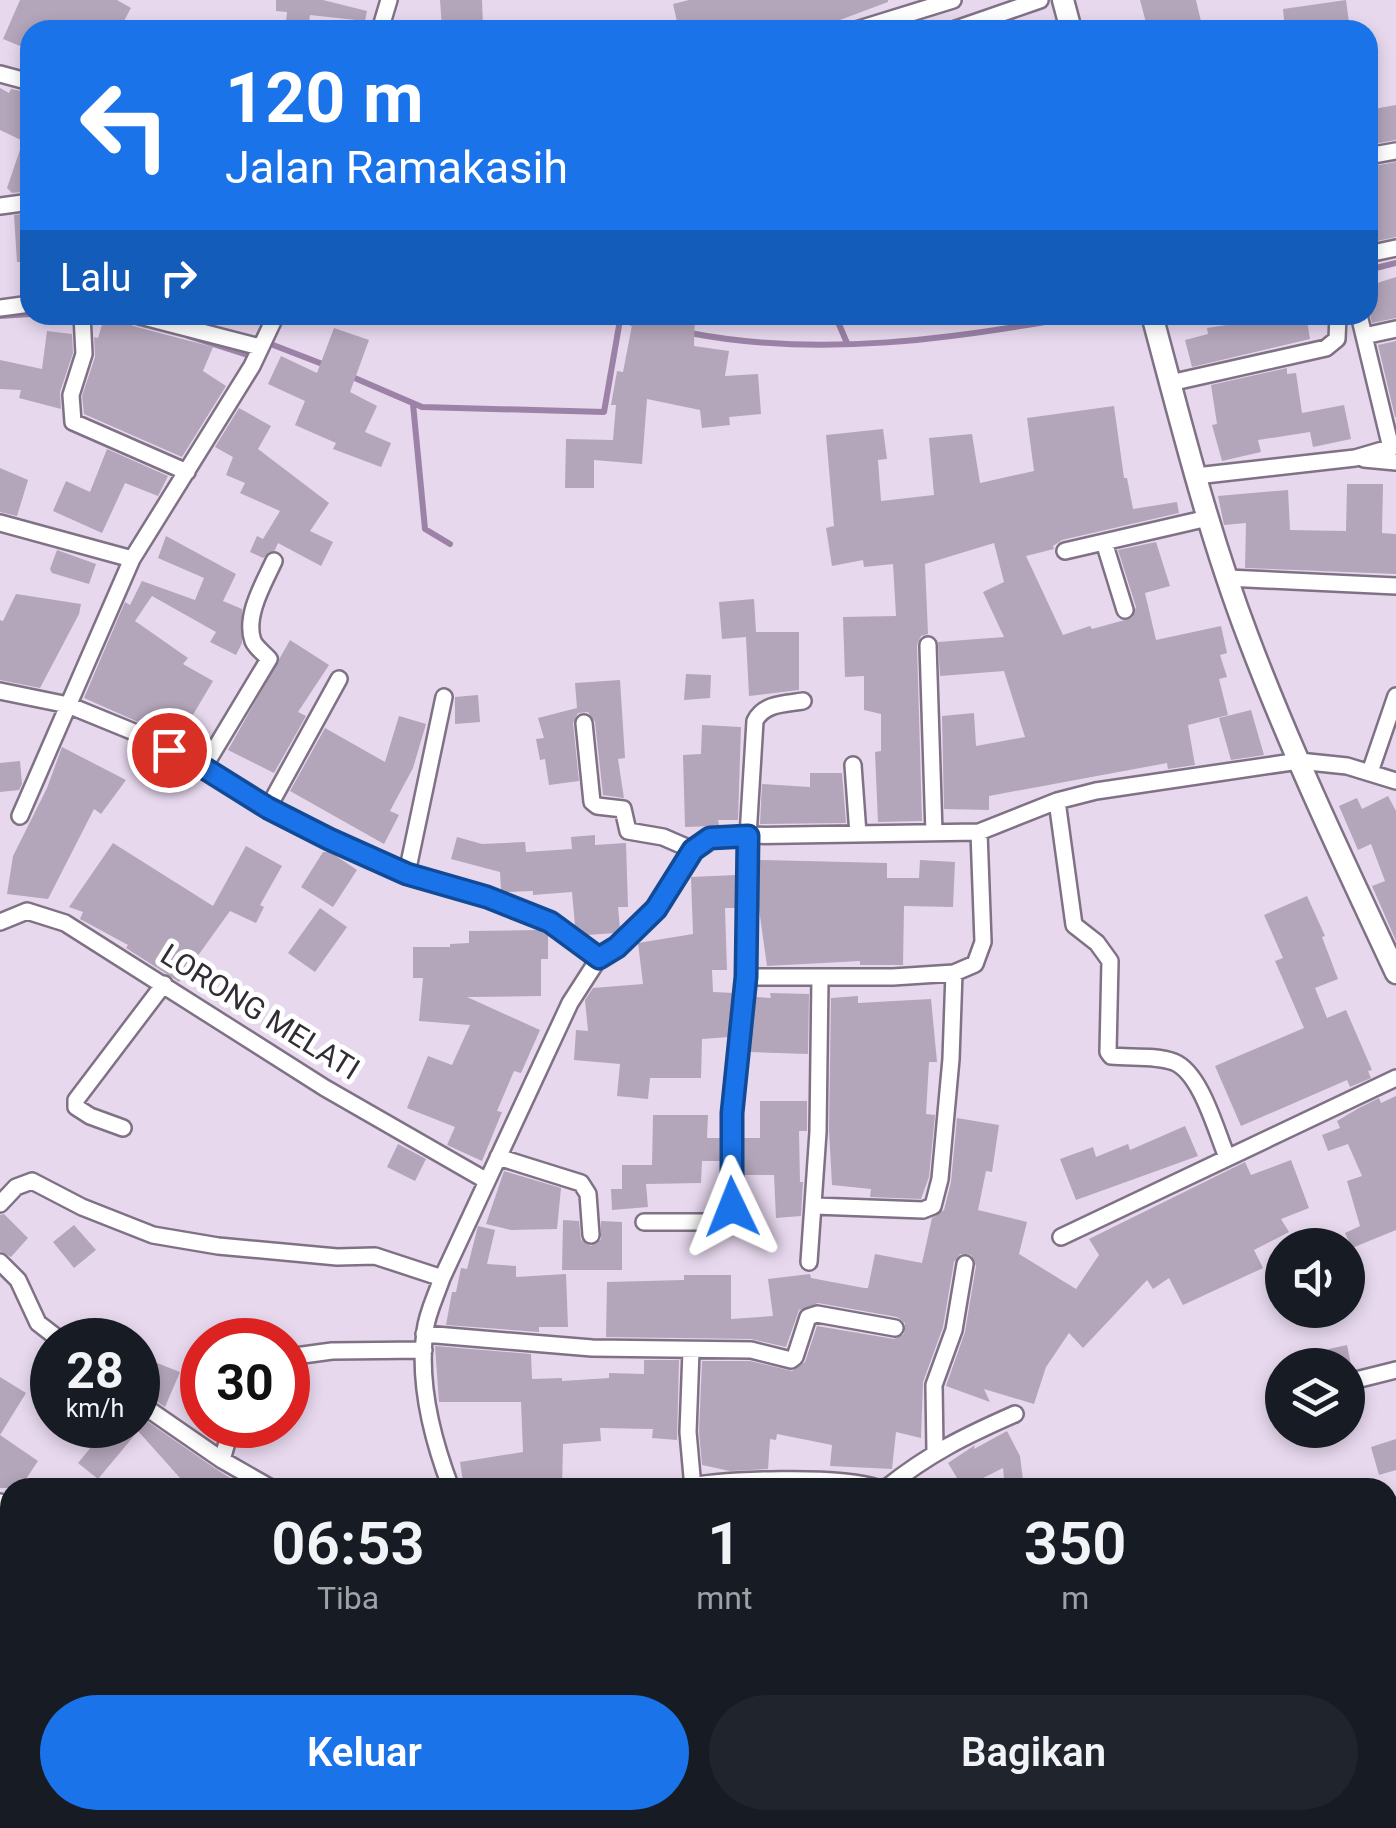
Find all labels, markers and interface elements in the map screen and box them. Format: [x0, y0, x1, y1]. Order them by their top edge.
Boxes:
text: 120 m [225, 57, 424, 139]
icon: left [60, 60, 190, 190]
text: Jalan Ramakasih [225, 141, 568, 194]
icon: right [151, 250, 206, 305]
text: Lalu [60, 256, 131, 300]
pin [127, 708, 212, 793]
icon: arrive [142, 723, 197, 778]
street label: LORONG MELATI [154, 936, 366, 1087]
position arrow [680, 1155, 784, 1259]
map controls [1265, 1228, 1365, 1448]
button: sound [1265, 1228, 1365, 1328]
speed limit sign: 30 [180, 1318, 310, 1448]
text: 28 [66, 1342, 124, 1400]
button: layers [1265, 1348, 1365, 1448]
text: km/h [66, 1394, 124, 1423]
text: 06:53 [271, 1508, 425, 1579]
text: 1 [707, 1508, 741, 1579]
text: 350 [1024, 1508, 1127, 1579]
text: Tiba [317, 1579, 379, 1617]
text: mnt [696, 1579, 752, 1617]
text: m [1061, 1579, 1089, 1617]
button: Keluar [40, 1695, 689, 1810]
button: Bagikan [709, 1695, 1358, 1810]

